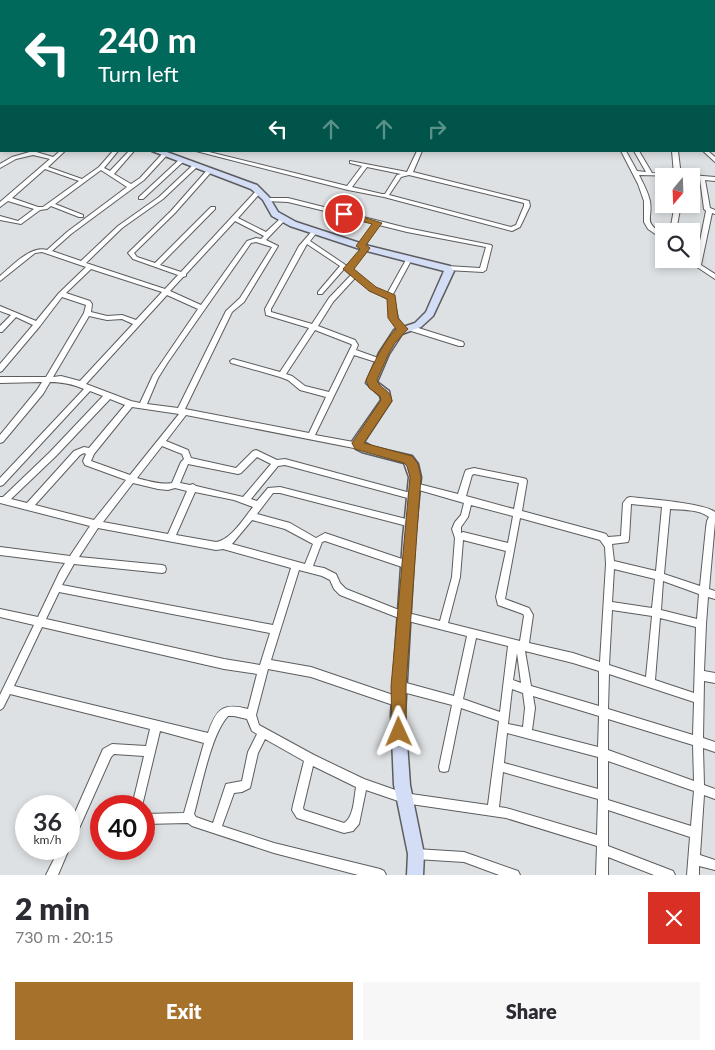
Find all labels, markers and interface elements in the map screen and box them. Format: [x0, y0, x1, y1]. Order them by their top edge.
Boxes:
text: 240 m [98, 18, 197, 60]
icon: left [15, 20, 80, 85]
text: Turn left [98, 60, 179, 87]
icon: left [264, 115, 292, 143]
icon: ahead [317, 115, 345, 143]
icon: ahead [370, 115, 398, 143]
icon: right [423, 115, 451, 143]
north arrow [655, 168, 700, 212]
map controls [655, 168, 700, 268]
pin [323, 193, 365, 235]
icon: arrive [330, 200, 358, 228]
button: search [655, 223, 700, 268]
position arrow [372, 705, 424, 757]
speed limit sign: 40 [90, 795, 155, 860]
text: 36 [33, 806, 62, 836]
text: km/h [33, 832, 62, 847]
text: 2 min [15, 890, 90, 926]
button: close [648, 892, 700, 944]
text: 730 m · 20:15 [15, 927, 114, 946]
button: Exit [15, 982, 353, 1040]
button: Share [363, 982, 700, 1040]

